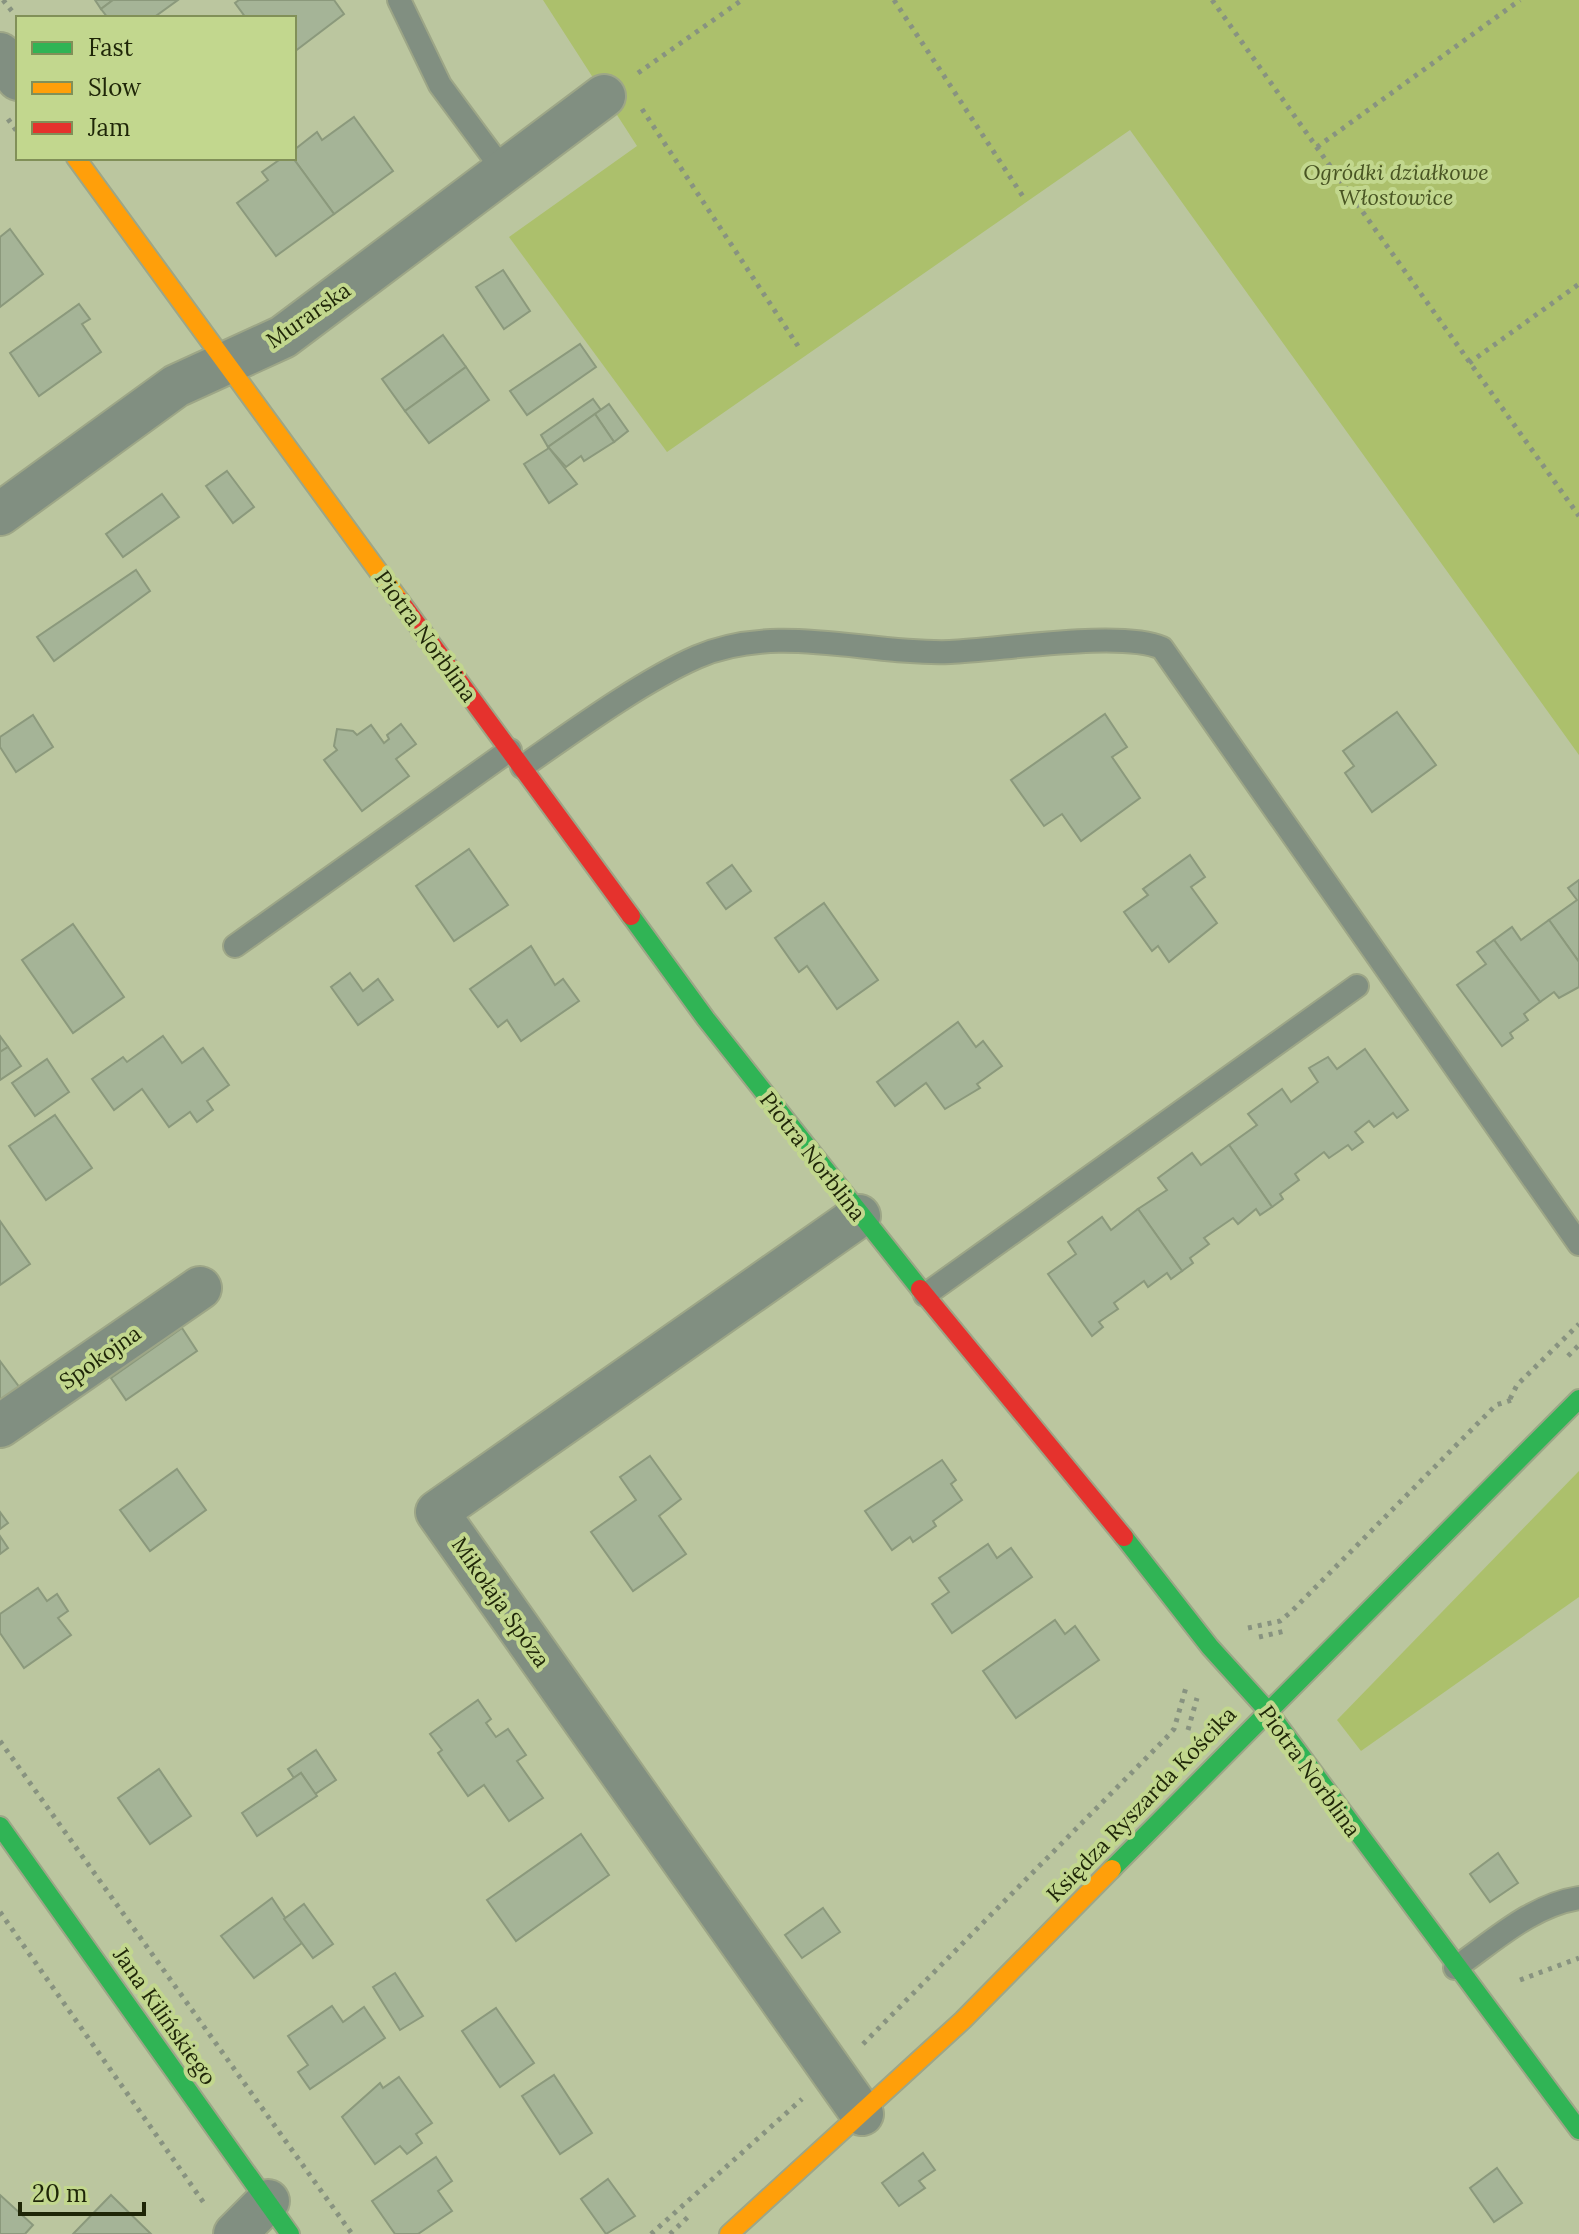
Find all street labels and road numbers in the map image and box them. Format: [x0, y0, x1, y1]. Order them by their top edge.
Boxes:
street label: Murarska [260, 276, 356, 354]
street label: Piotra Norblina [369, 565, 483, 707]
street label: Piotra Norblina [754, 1086, 872, 1226]
street label: Spokojna [54, 1319, 146, 1395]
street label: Mikołaja Spóza [446, 1531, 556, 1673]
street label: Księdza Ryszarda Kościka [1040, 1700, 1242, 1908]
street label: Piotra Norblina [1253, 1700, 1367, 1842]
street label: Jana Kilińskiego [107, 1941, 223, 2090]

